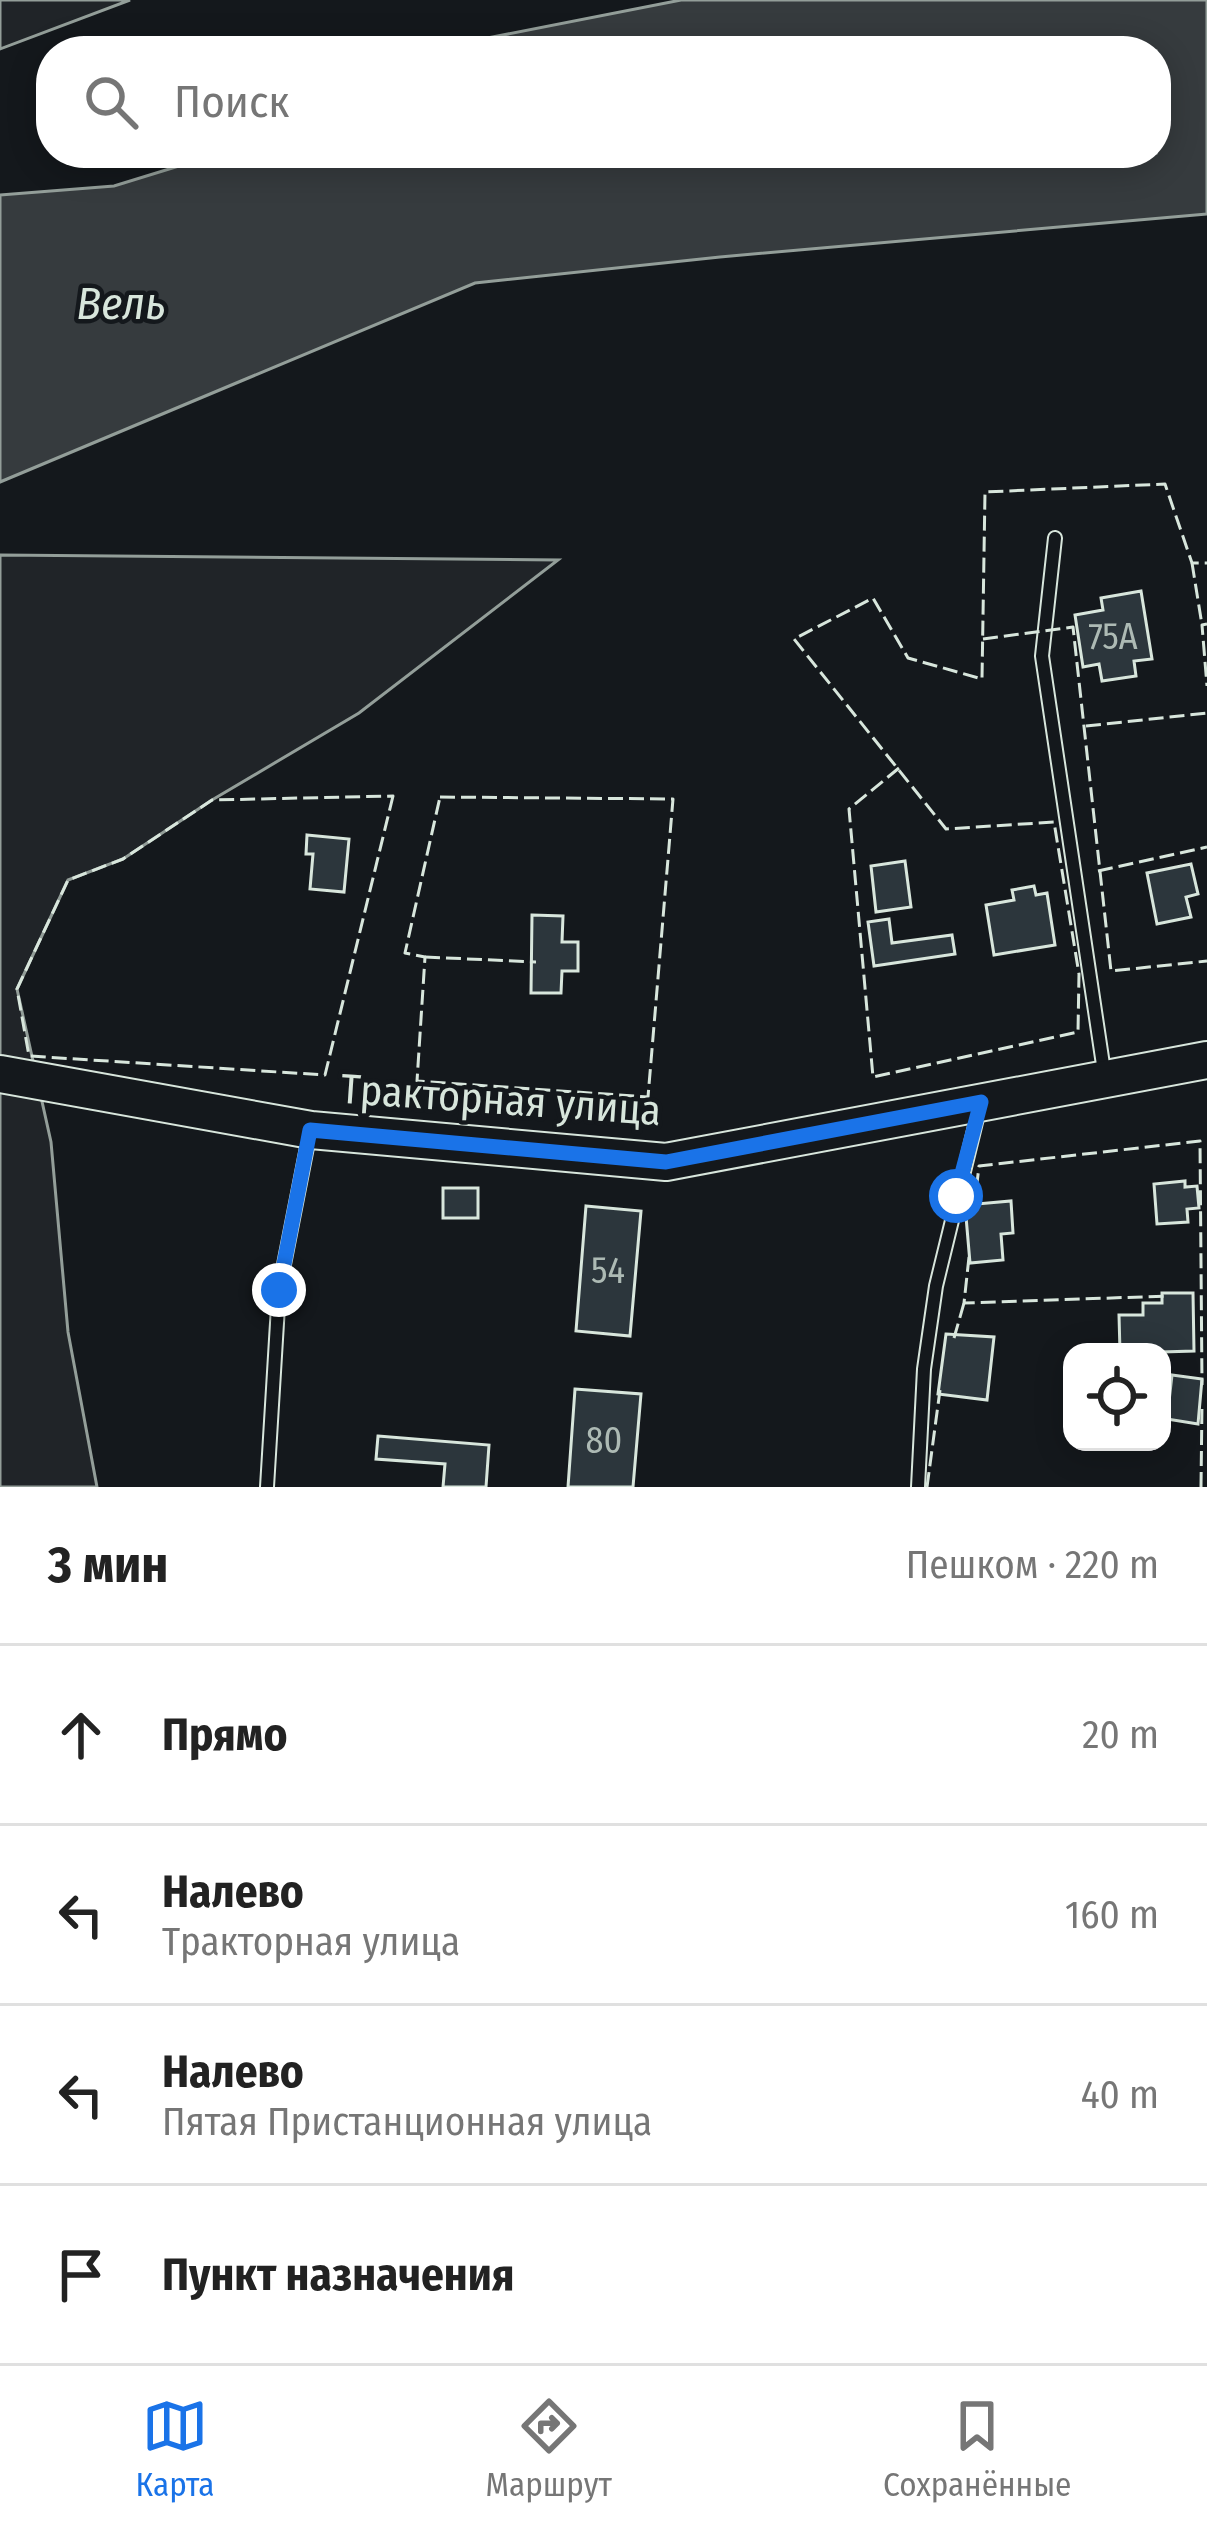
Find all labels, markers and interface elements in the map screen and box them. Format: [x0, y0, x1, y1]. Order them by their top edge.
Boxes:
search box [36, 36, 1171, 168]
icon: search [78, 69, 144, 135]
text: Поиск [174, 75, 289, 129]
water label: Вель [76, 277, 166, 331]
house number: 75А [1088, 615, 1138, 659]
street label: Тракторная улица [339, 1064, 663, 1136]
route start [929, 1169, 983, 1223]
house number: 54 [591, 1249, 625, 1293]
route end [252, 1263, 306, 1317]
map controls [1063, 1343, 1171, 1451]
button: locate [1063, 1343, 1171, 1451]
house number: 80 [586, 1419, 622, 1463]
text: 3 мин [48, 1534, 168, 1596]
text: Пешком · 220 m [906, 1542, 1159, 1588]
icon: ahead [48, 1702, 114, 1768]
text: Прямо [162, 1708, 287, 1762]
text: 20 m [1082, 1712, 1159, 1758]
text: Налево [162, 1865, 304, 1919]
icon: left [48, 1882, 114, 1948]
text: 160 m [1065, 1892, 1159, 1938]
text: Тракторная улица [162, 1919, 460, 1965]
text: Налево [162, 2045, 304, 2099]
icon: left [48, 2062, 114, 2128]
text: 40 m [1081, 2072, 1159, 2118]
text: Пятая Пристанционная улица [162, 2099, 652, 2145]
icon: arrive [48, 2242, 114, 2308]
text: Пункт назначения [162, 2248, 515, 2302]
tab: Карта [136, 2393, 214, 2505]
tab: Маршрут [486, 2393, 612, 2505]
tab: Сохранённые [883, 2393, 1071, 2505]

